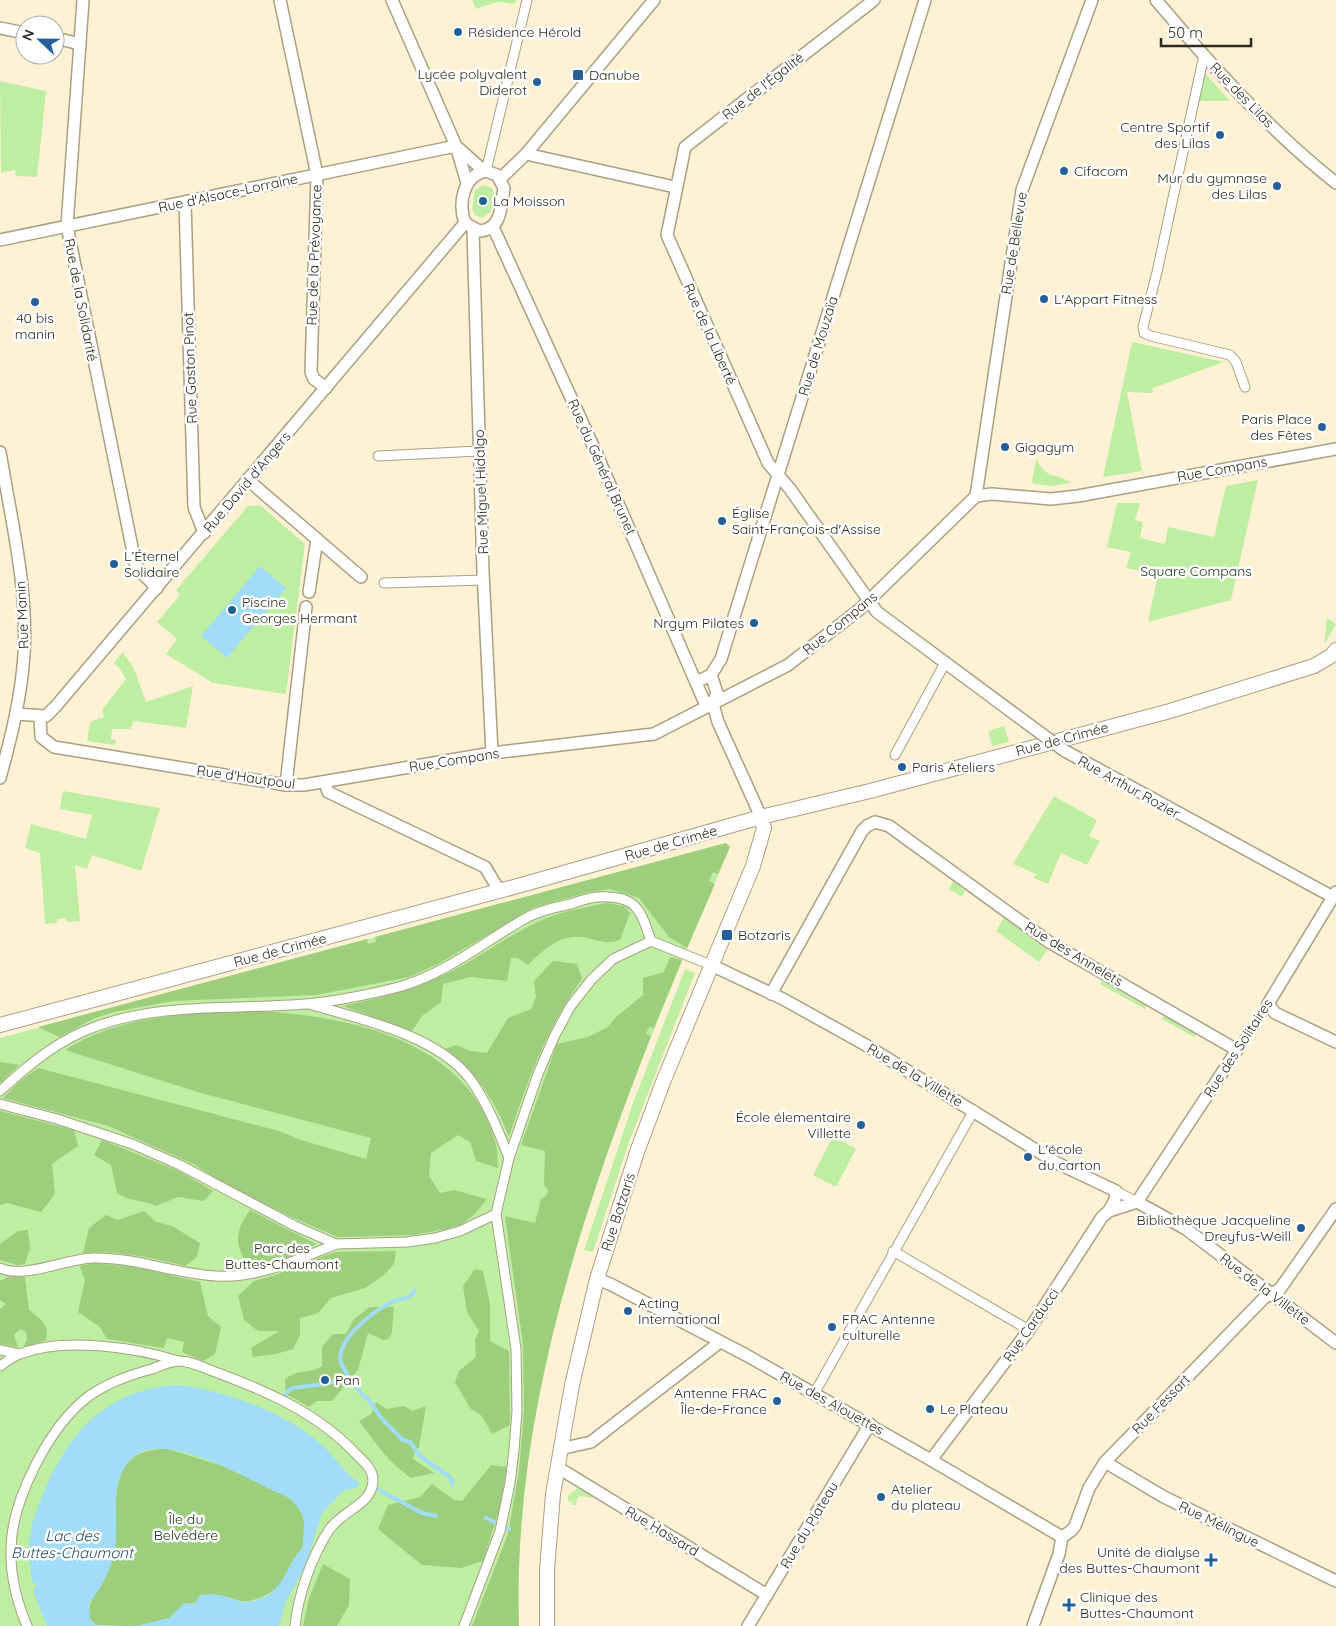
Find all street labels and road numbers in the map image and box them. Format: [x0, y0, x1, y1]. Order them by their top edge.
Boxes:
street label: Rue de l'Égalité [718, 48, 808, 124]
street label: Rue des Lilas [1206, 58, 1278, 132]
street label: Rue d'Alsace-Lorraine [157, 169, 299, 217]
street label: Rue de la Prévoyance [303, 184, 325, 326]
street label: Rue de Bellevue [997, 190, 1031, 296]
street label: Rue de la Solidarité [60, 237, 102, 363]
street label: Rue de la Liberté [680, 280, 741, 388]
street label: Rue de Mouzaïa [794, 294, 842, 398]
street label: Rue Gaston Pinot [179, 312, 201, 424]
street label: Rue du Général Brunet [564, 396, 640, 538]
street label: Rue David d'Angers [199, 428, 295, 536]
street label: Rue Miguel Hidalgo [470, 429, 492, 555]
street label: Rue Compans [1176, 452, 1268, 486]
street label: Rue Manin [11, 580, 33, 650]
street label: Rue Compans [799, 587, 881, 659]
street label: Rue de Crimée [1014, 718, 1110, 760]
street label: Rue Compans [408, 744, 500, 776]
street label: Rue Arthur Rozier [1075, 752, 1184, 823]
street label: Rue d'Hautpoul [196, 761, 296, 793]
street label: Rue de Crimée [623, 821, 719, 865]
street label: Rue des Annelets [1022, 918, 1126, 990]
street label: Rue de Crimée [232, 929, 328, 971]
street label: Rue des Solitaires [1199, 995, 1277, 1101]
street label: Rue de la Villette [864, 1039, 966, 1111]
street label: Rue Botzaris [597, 1171, 639, 1253]
street label: Rue de la Villette [1216, 1249, 1314, 1329]
street label: Rue Carducci [999, 1285, 1063, 1365]
street label: Rue des Alouettes [777, 1367, 887, 1439]
street label: Rue Fessart [1128, 1370, 1194, 1438]
street label: Rue du Plateau [776, 1478, 842, 1572]
street label: Rue Mélingue [1176, 1497, 1262, 1551]
street label: Rue Hassard [622, 1502, 702, 1560]

